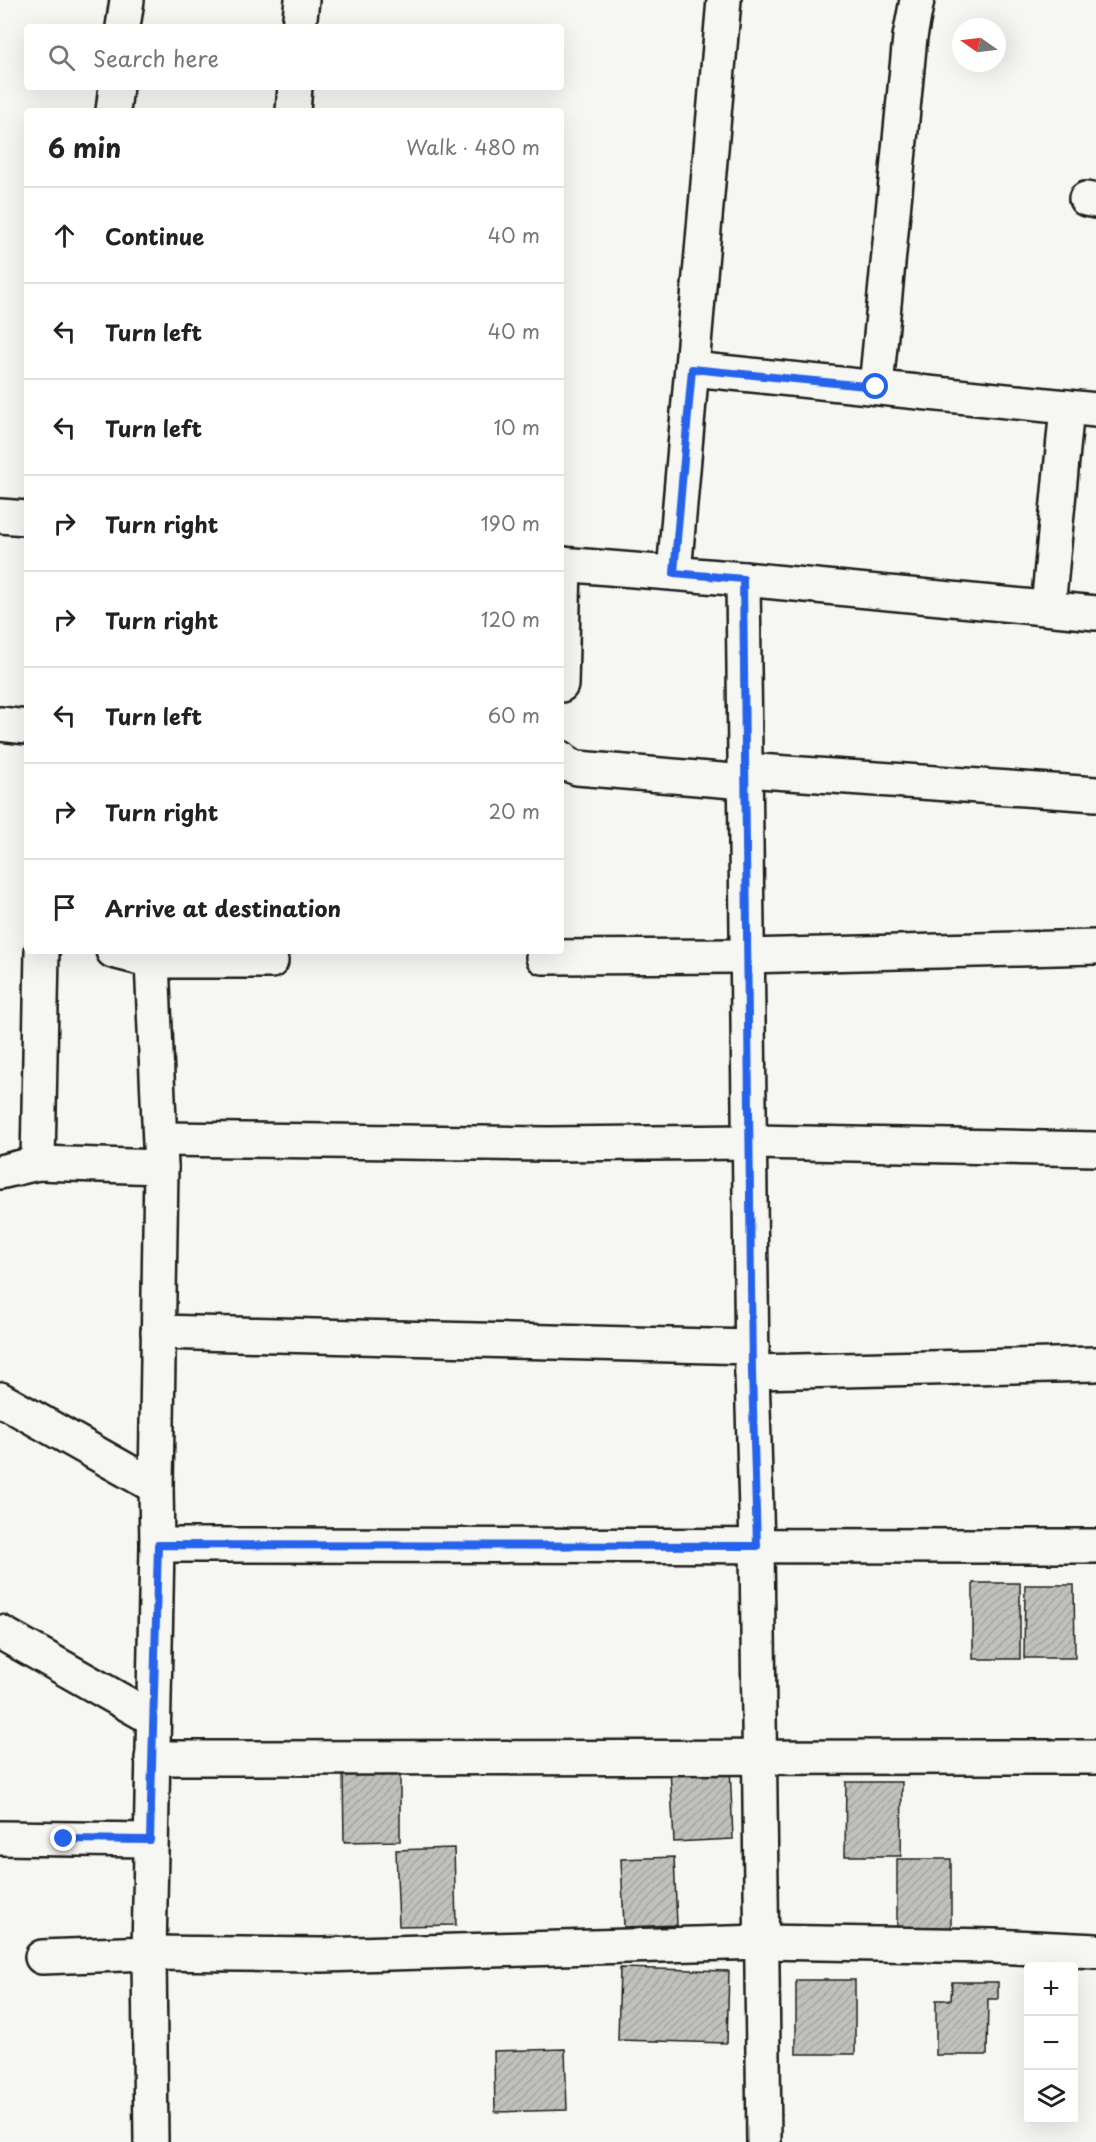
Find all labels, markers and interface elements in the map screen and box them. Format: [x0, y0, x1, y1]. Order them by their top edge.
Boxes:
north arrow [952, 18, 1006, 72]
search box [24, 24, 564, 90]
icon: search [45, 41, 78, 74]
text: Search here [93, 41, 219, 74]
text: 6 min [48, 128, 121, 167]
text: Walk · 480 m [406, 132, 540, 162]
icon: ahead [48, 219, 81, 252]
text: Continue [105, 219, 204, 252]
text: 40 m [488, 220, 540, 250]
icon: left [48, 315, 81, 348]
text: Turn left [105, 315, 202, 348]
text: 40 m [488, 316, 540, 346]
route start [862, 373, 888, 399]
icon: left [48, 411, 81, 444]
text: Turn left [105, 411, 202, 444]
text: 10 m [493, 412, 540, 442]
icon: right [48, 507, 81, 540]
text: Turn right [105, 507, 218, 540]
text: 190 m [481, 508, 540, 538]
icon: right [48, 603, 81, 636]
text: Turn right [105, 603, 218, 636]
text: 120 m [481, 604, 540, 634]
icon: left [48, 699, 81, 732]
text: Turn left [105, 699, 202, 732]
text: 60 m [488, 700, 540, 730]
icon: right [48, 795, 81, 828]
text: Turn right [105, 795, 218, 828]
text: 20 m [488, 796, 540, 826]
icon: arrive [48, 891, 81, 924]
text: Arrive at destination [105, 891, 341, 924]
route end [50, 1825, 76, 1851]
map controls [1024, 1962, 1078, 2124]
button: + [1024, 1962, 1078, 2016]
button: − [1024, 2016, 1078, 2070]
button: layers [1024, 2070, 1078, 2124]

